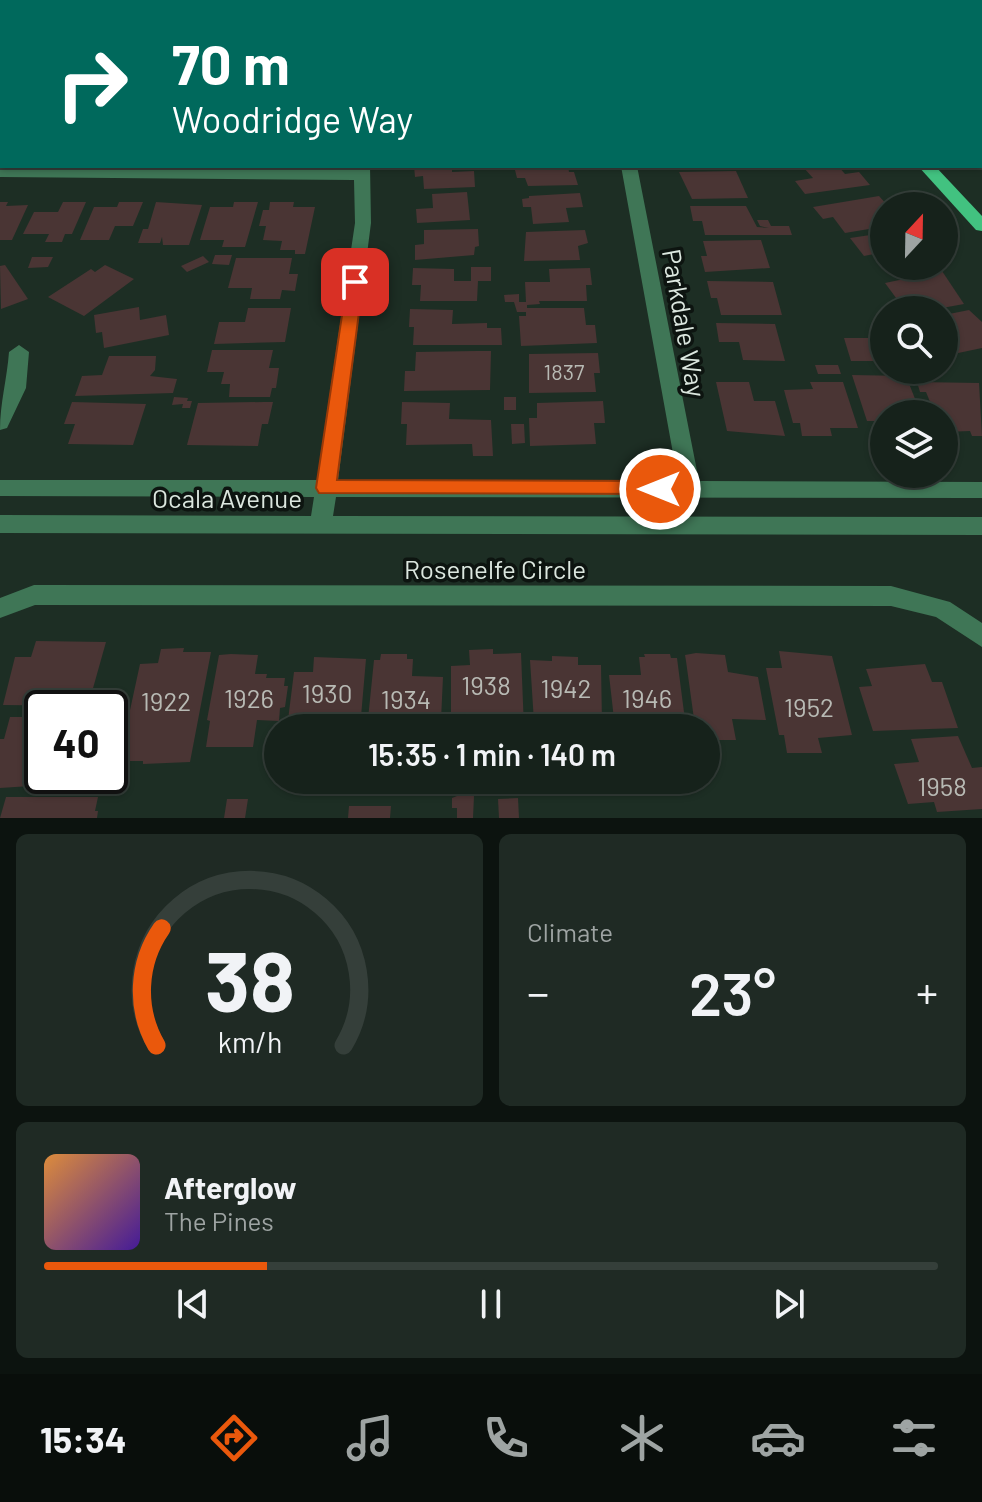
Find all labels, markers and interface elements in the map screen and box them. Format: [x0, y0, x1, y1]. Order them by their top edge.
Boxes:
text: 70 m [172, 29, 290, 96]
icon: right [40, 32, 144, 136]
text: Woodridge Way [172, 97, 413, 140]
north arrow [870, 192, 958, 280]
map controls [870, 192, 958, 488]
street label: Parkdale Way [657, 247, 713, 399]
pin [321, 248, 389, 316]
icon: arrive [333, 260, 377, 304]
button: search [870, 296, 958, 384]
house number: 1837 [544, 358, 584, 384]
button: layers [870, 400, 958, 488]
position arrow [618, 447, 702, 531]
street label: Ocala Avenue [152, 482, 302, 513]
street label: Rosenelfe Circle [404, 553, 586, 584]
house number: 1938 [461, 669, 511, 700]
house number: 1942 [541, 672, 591, 703]
house number: 1930 [302, 677, 352, 708]
house number: 1926 [224, 682, 274, 713]
house number: 1946 [622, 682, 672, 713]
house number: 1934 [381, 683, 431, 714]
house number: 1922 [141, 685, 191, 716]
speed limit sign: 40 [24, 690, 128, 794]
house number: 1952 [784, 691, 834, 722]
text: 15:35 · 1 min · 140 m [368, 736, 616, 772]
house number: 1958 [917, 770, 967, 801]
text: Climate [527, 916, 613, 947]
text: 38 [205, 929, 294, 1029]
text: 23° [689, 956, 776, 1028]
text: − [527, 965, 549, 1018]
text: + [916, 965, 938, 1018]
text: km/h [217, 1024, 282, 1059]
text: Afterglow [164, 1169, 297, 1205]
text: The Pines [164, 1205, 274, 1236]
icon: previous [171, 1282, 215, 1326]
icon: pause [469, 1282, 513, 1326]
icon: next [767, 1282, 811, 1326]
icon: directions [206, 1410, 262, 1466]
icon: music [342, 1410, 398, 1466]
icon: phone [478, 1410, 534, 1466]
icon: climate [614, 1410, 670, 1466]
icon: car [750, 1410, 806, 1466]
icon: filters [886, 1410, 942, 1466]
text: 15:34 [40, 1417, 126, 1460]

